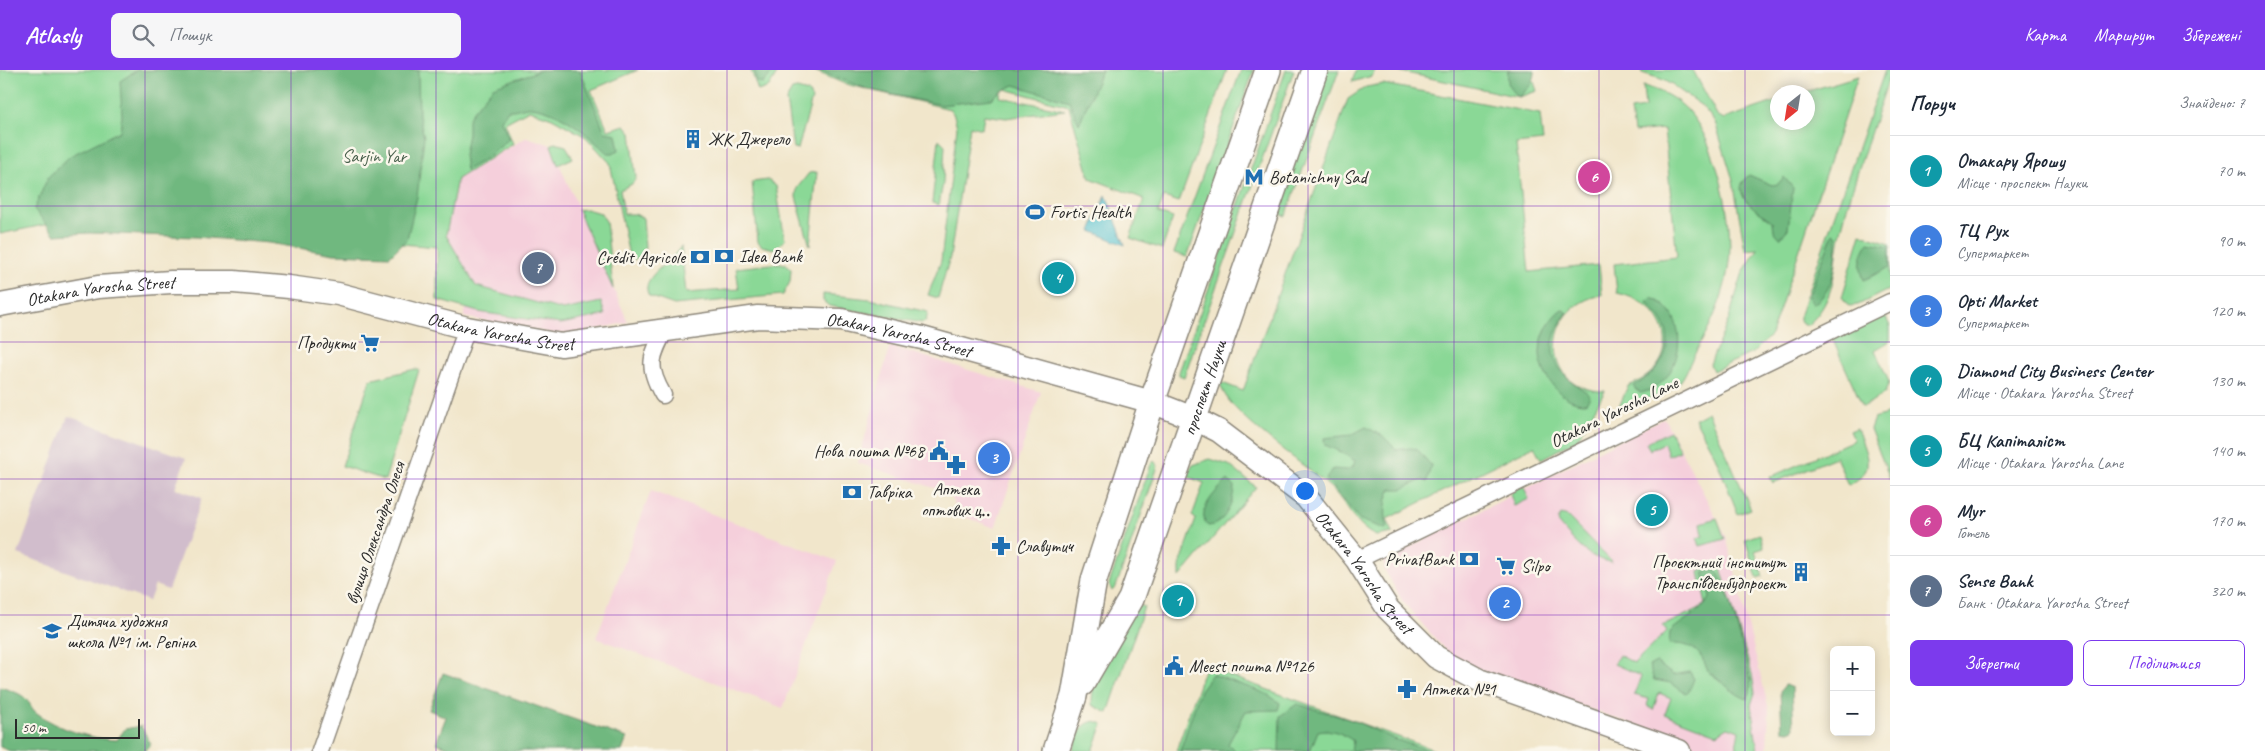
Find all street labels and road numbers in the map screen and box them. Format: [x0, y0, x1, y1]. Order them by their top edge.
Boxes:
street label: Otakara Yarosha Street [25, 271, 178, 311]
street label: Otakara Yarosha Street [425, 307, 578, 356]
street label: Otakara Yarosha Street [826, 308, 977, 363]
street label: проспект Науки [1178, 336, 1232, 438]
street label: Otakara Yarosha Lane [1547, 371, 1682, 452]
street label: вулиця Олександра Олеся [340, 458, 410, 607]
street label: Otakara Yarosha Street [1311, 506, 1420, 641]

